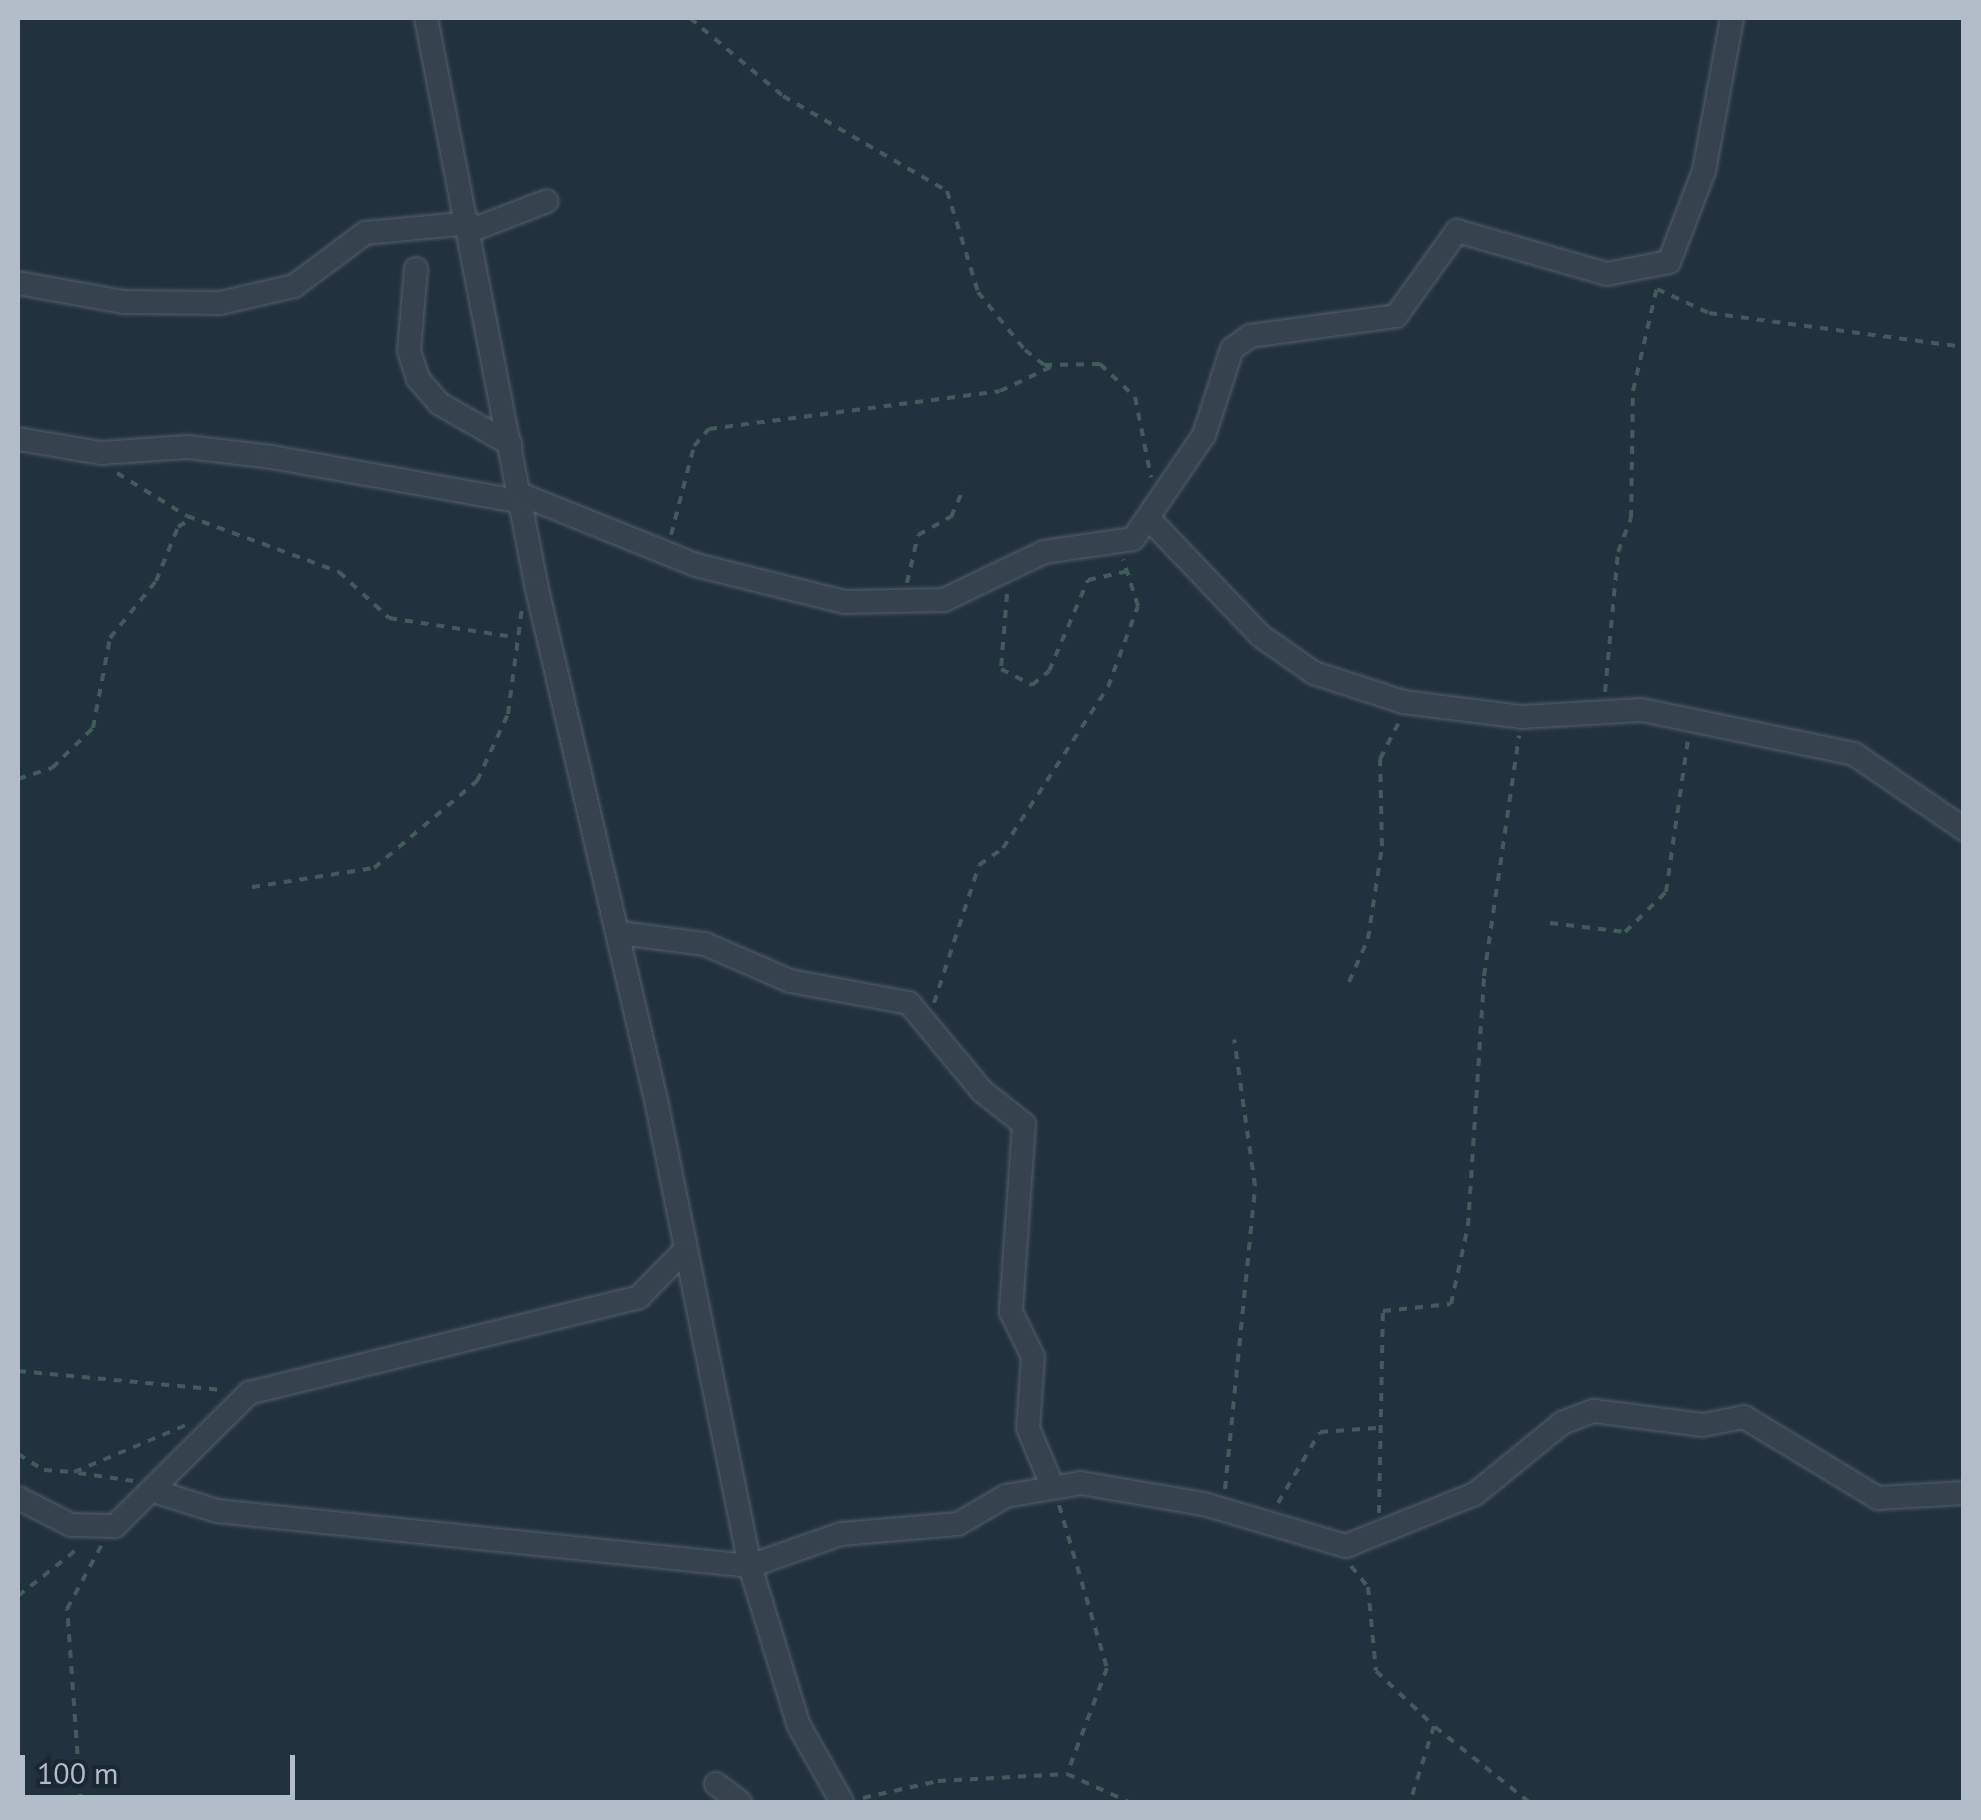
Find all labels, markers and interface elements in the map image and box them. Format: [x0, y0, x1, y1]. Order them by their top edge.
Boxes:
scale bar [25, 1735, 300, 1797]
text: 100 m [37, 1753, 118, 1792]

